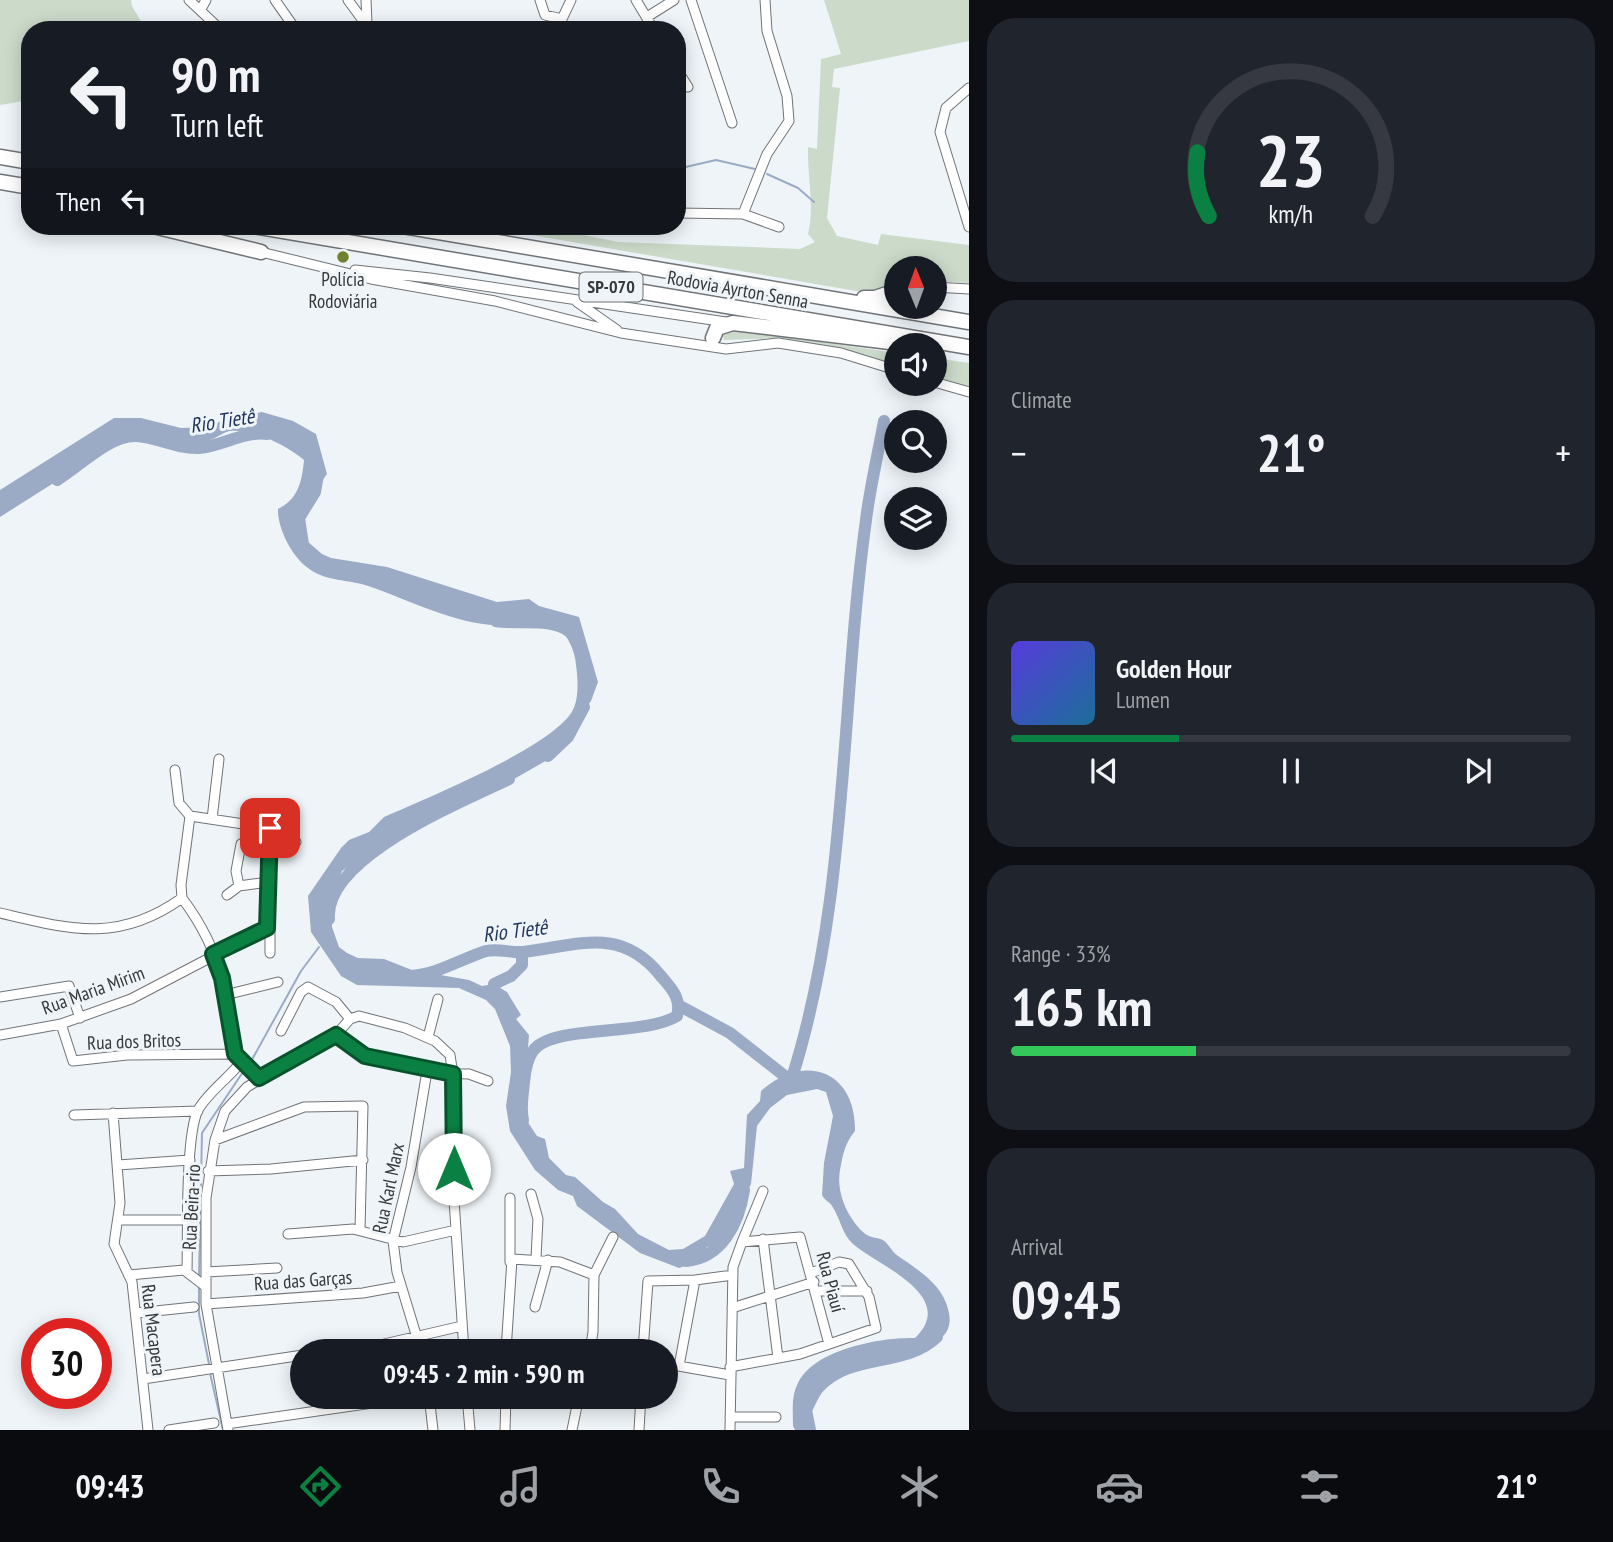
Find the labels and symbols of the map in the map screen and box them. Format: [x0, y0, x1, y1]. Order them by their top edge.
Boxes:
marker: Polícia Rodoviária [335, 249, 351, 265]
north arrow [884, 256, 947, 318]
street label: Rodovia Ayrton Senna [666, 265, 810, 313]
place label: Polícia Rodoviária [309, 267, 377, 313]
road number: SP-070 [580, 272, 642, 302]
water label: Rio Tietê [188, 402, 257, 439]
pin [240, 798, 300, 858]
water label: Rio Tietê [481, 913, 550, 948]
street label: Rua Maria Mirim [38, 960, 148, 1020]
street label: Rua dos Britos [87, 1027, 181, 1055]
position arrow [417, 1132, 491, 1206]
street label: Rua Karl Marx [367, 1140, 409, 1235]
street label: Rua Beira-rio [177, 1164, 205, 1250]
street label: Rua Piauí [811, 1249, 851, 1315]
street label: Rua das Garças [253, 1265, 353, 1295]
street label: Rua Macapera [136, 1283, 172, 1377]
speed limit sign: 30 [21, 1318, 112, 1409]

